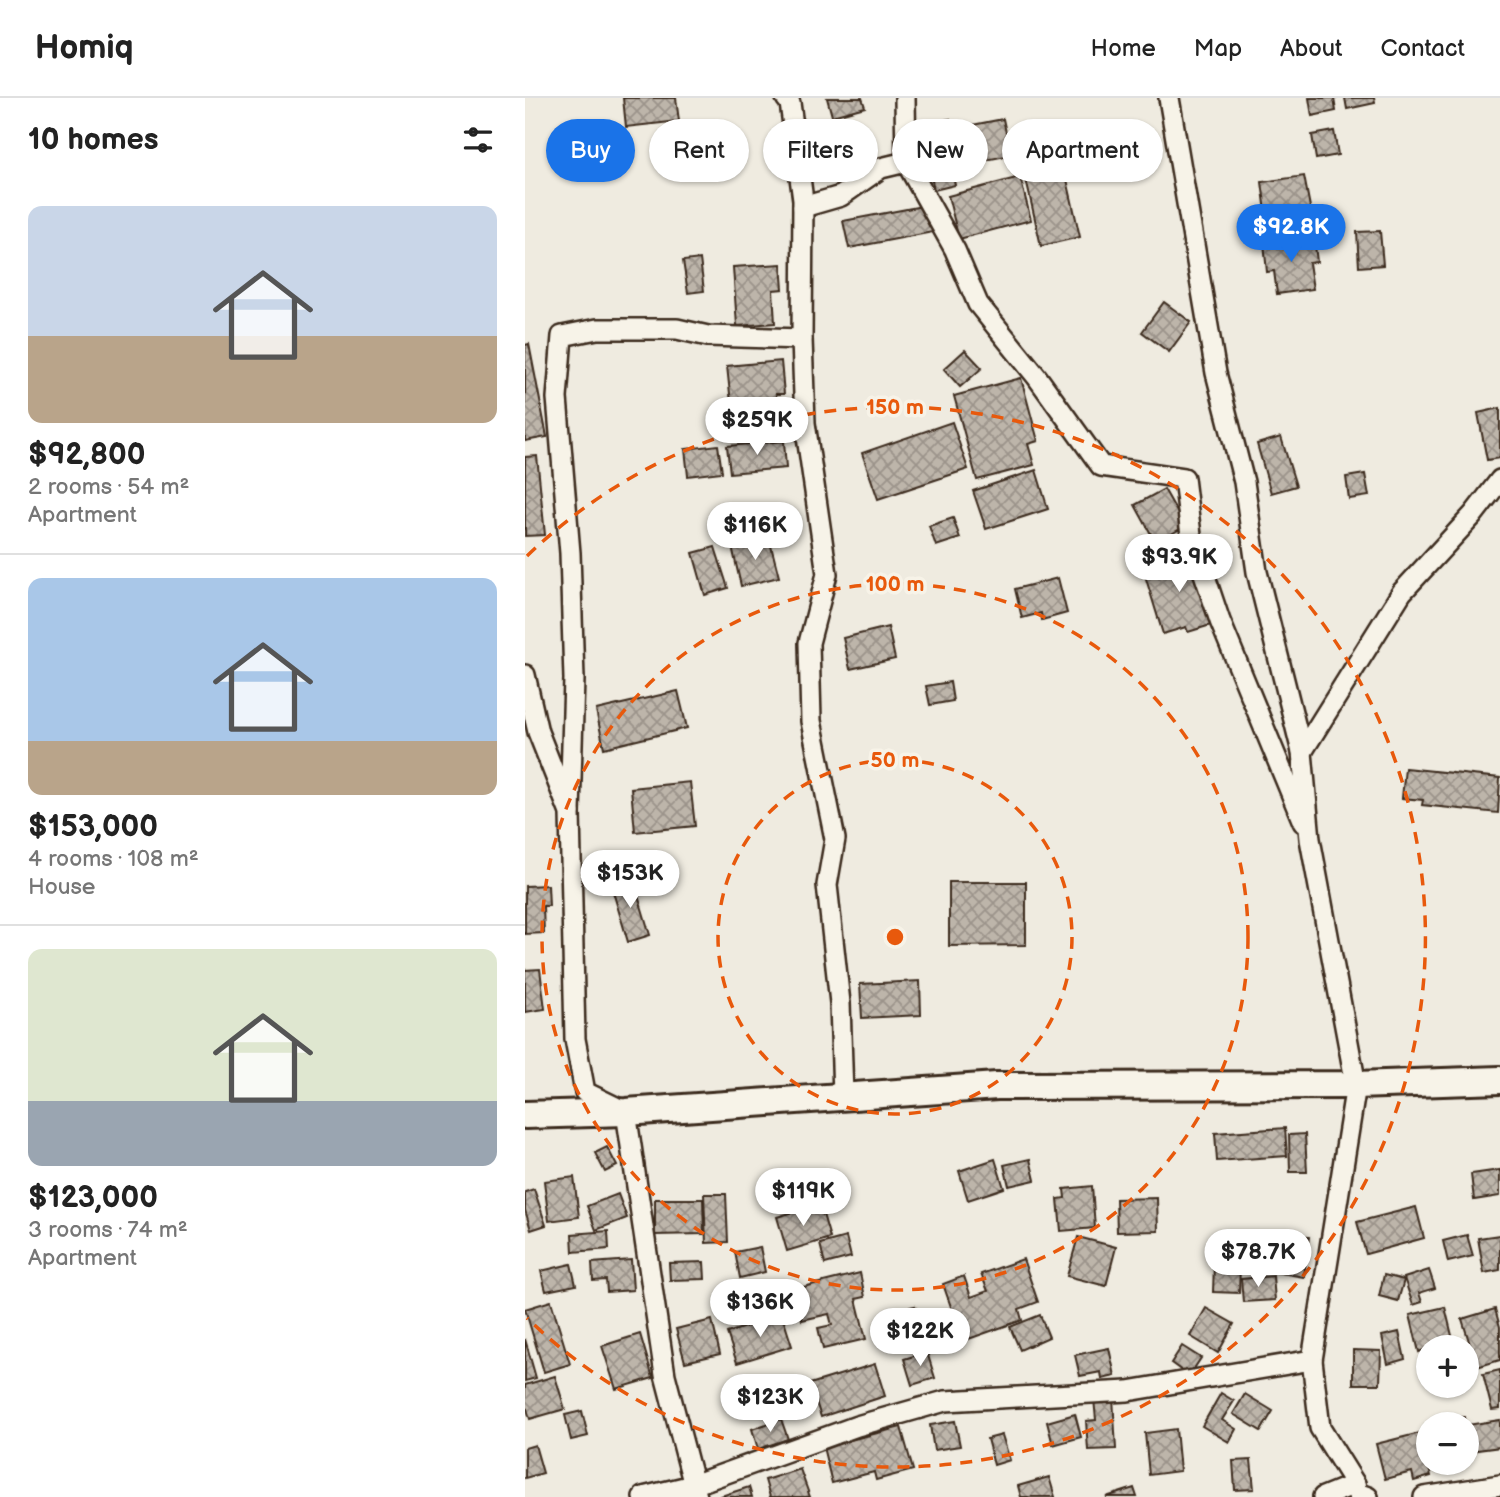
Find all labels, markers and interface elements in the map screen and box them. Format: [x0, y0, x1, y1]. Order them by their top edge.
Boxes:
text: Homiq [35, 28, 133, 68]
text: Home [1091, 34, 1156, 63]
text: Map [1194, 34, 1242, 63]
text: About [1280, 34, 1342, 63]
text: Contact [1380, 34, 1465, 63]
chip: Buy [546, 119, 635, 182]
chip: Rent [649, 119, 749, 182]
chip: Filters [763, 119, 878, 182]
chip: New [892, 119, 988, 182]
chip: Apartment [1002, 119, 1163, 182]
icon: filters [459, 121, 497, 159]
text: 10 homes [28, 122, 159, 158]
pin: $92.8K [1234, 204, 1348, 264]
text: $92.8K [1253, 213, 1329, 241]
icon: home [200, 252, 326, 378]
text: 150 m [866, 395, 924, 420]
pin: $259K [708, 398, 806, 457]
text: $259K [721, 406, 793, 434]
text: $92,800 [28, 437, 145, 473]
text: 2 rooms · 54 m² [28, 473, 190, 501]
text: Apartment [28, 501, 137, 529]
pin: $116K [706, 503, 804, 562]
text: $116K [723, 511, 787, 539]
pin: $93.9K [1122, 534, 1236, 594]
text: $93.9K [1141, 543, 1217, 571]
text: 100 m [866, 572, 924, 597]
icon: home [200, 624, 326, 750]
text: 50 m [871, 748, 919, 773]
text: $153,000 [28, 809, 158, 845]
text: 4 rooms · 108 m² [28, 845, 199, 873]
pin: $153K [581, 850, 679, 910]
text: $153K [596, 859, 664, 887]
text: House [28, 873, 95, 901]
centre of rings [883, 925, 907, 949]
icon: home [200, 995, 326, 1121]
pin: $119K [754, 1168, 852, 1228]
text: $119K [771, 1177, 835, 1205]
text: $123,000 [28, 1180, 158, 1216]
text: 3 rooms · 74 m² [28, 1216, 188, 1244]
pin: $78.7K [1201, 1230, 1315, 1289]
text: $78.7K [1220, 1238, 1296, 1266]
text: Apartment [28, 1244, 137, 1272]
pin: $136K [711, 1280, 809, 1339]
text: $136K [726, 1288, 794, 1316]
pin: $122K [871, 1308, 969, 1368]
text: $122K [886, 1317, 954, 1345]
map controls [1416, 1335, 1479, 1475]
button: + [1416, 1335, 1479, 1398]
pin: $123K [721, 1374, 819, 1434]
text: $123K [736, 1383, 804, 1411]
button: − [1416, 1412, 1479, 1475]

